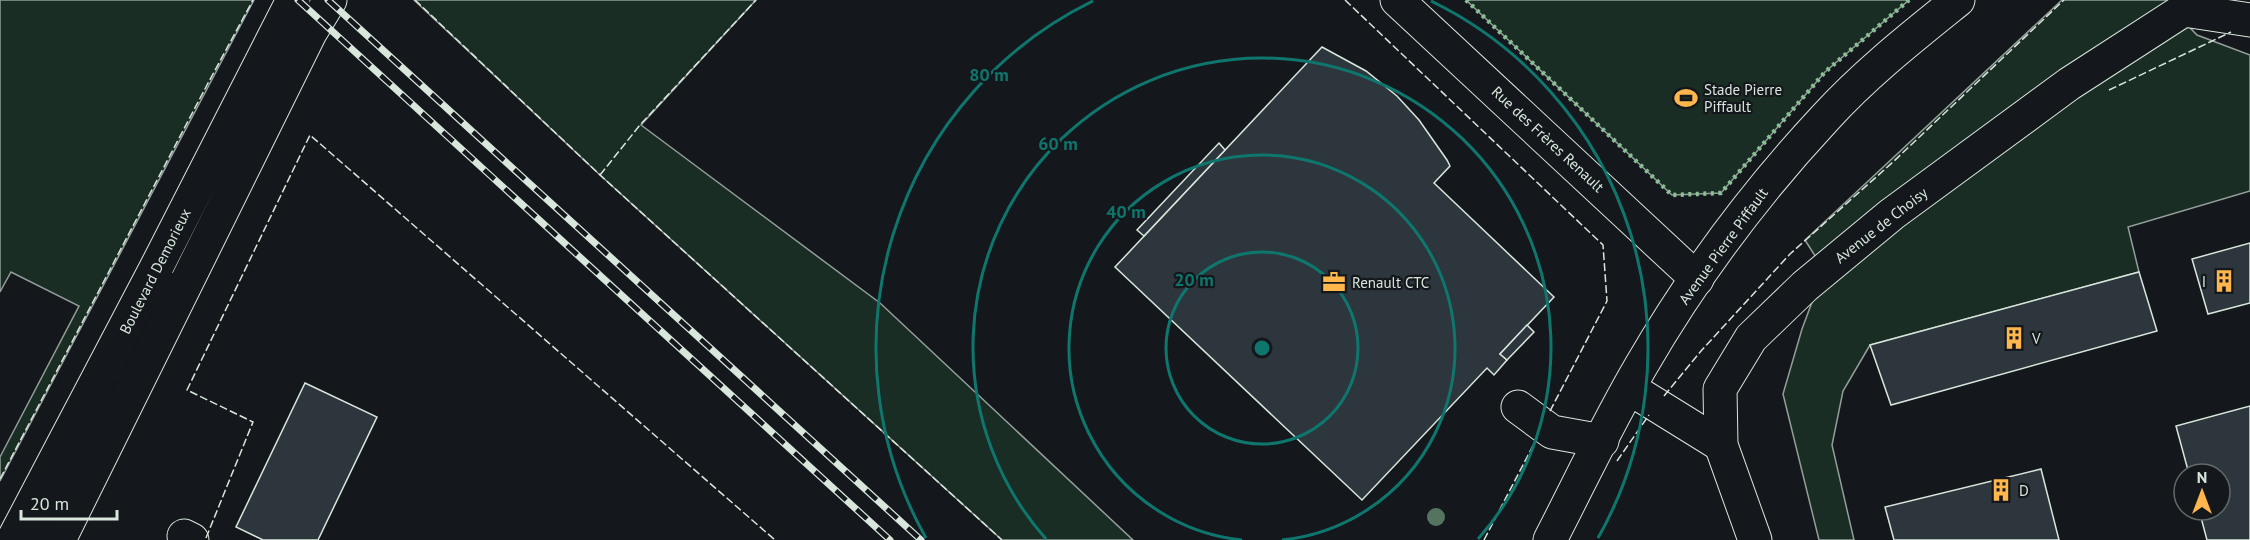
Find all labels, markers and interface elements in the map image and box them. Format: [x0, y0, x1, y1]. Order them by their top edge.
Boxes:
text: 80 m [969, 63, 1009, 86]
place label: Stade Pierre Piffault [1704, 80, 1782, 116]
street label: Rue des Frères Renault [1488, 82, 1608, 196]
sports icon: Stade Pierre Piffault [1673, 85, 1699, 111]
text: 60 m [1038, 132, 1078, 155]
street label: Avenue de Choisy [1831, 183, 1931, 267]
street label: Avenue Pierre Piffault [1674, 184, 1772, 308]
text: 40 m [1106, 200, 1146, 223]
street label: Boulevard Demorieux [115, 205, 195, 337]
text: 20 m [1174, 268, 1214, 291]
building icon: I [2211, 268, 2237, 294]
office icon: Renault CTC [1321, 269, 1347, 295]
place label: I [2202, 272, 2206, 291]
place label: Renault CTC [1352, 273, 1429, 292]
building icon: V [2001, 325, 2027, 351]
place label: V [2031, 329, 2041, 348]
centre of rings [1252, 338, 1272, 358]
north arrow [2172, 462, 2232, 522]
text: N [2197, 467, 2207, 487]
building icon: D [1988, 477, 2014, 503]
place label: D [2019, 481, 2029, 500]
scale bar [21, 483, 117, 521]
text: 20 m [30, 492, 69, 515]

